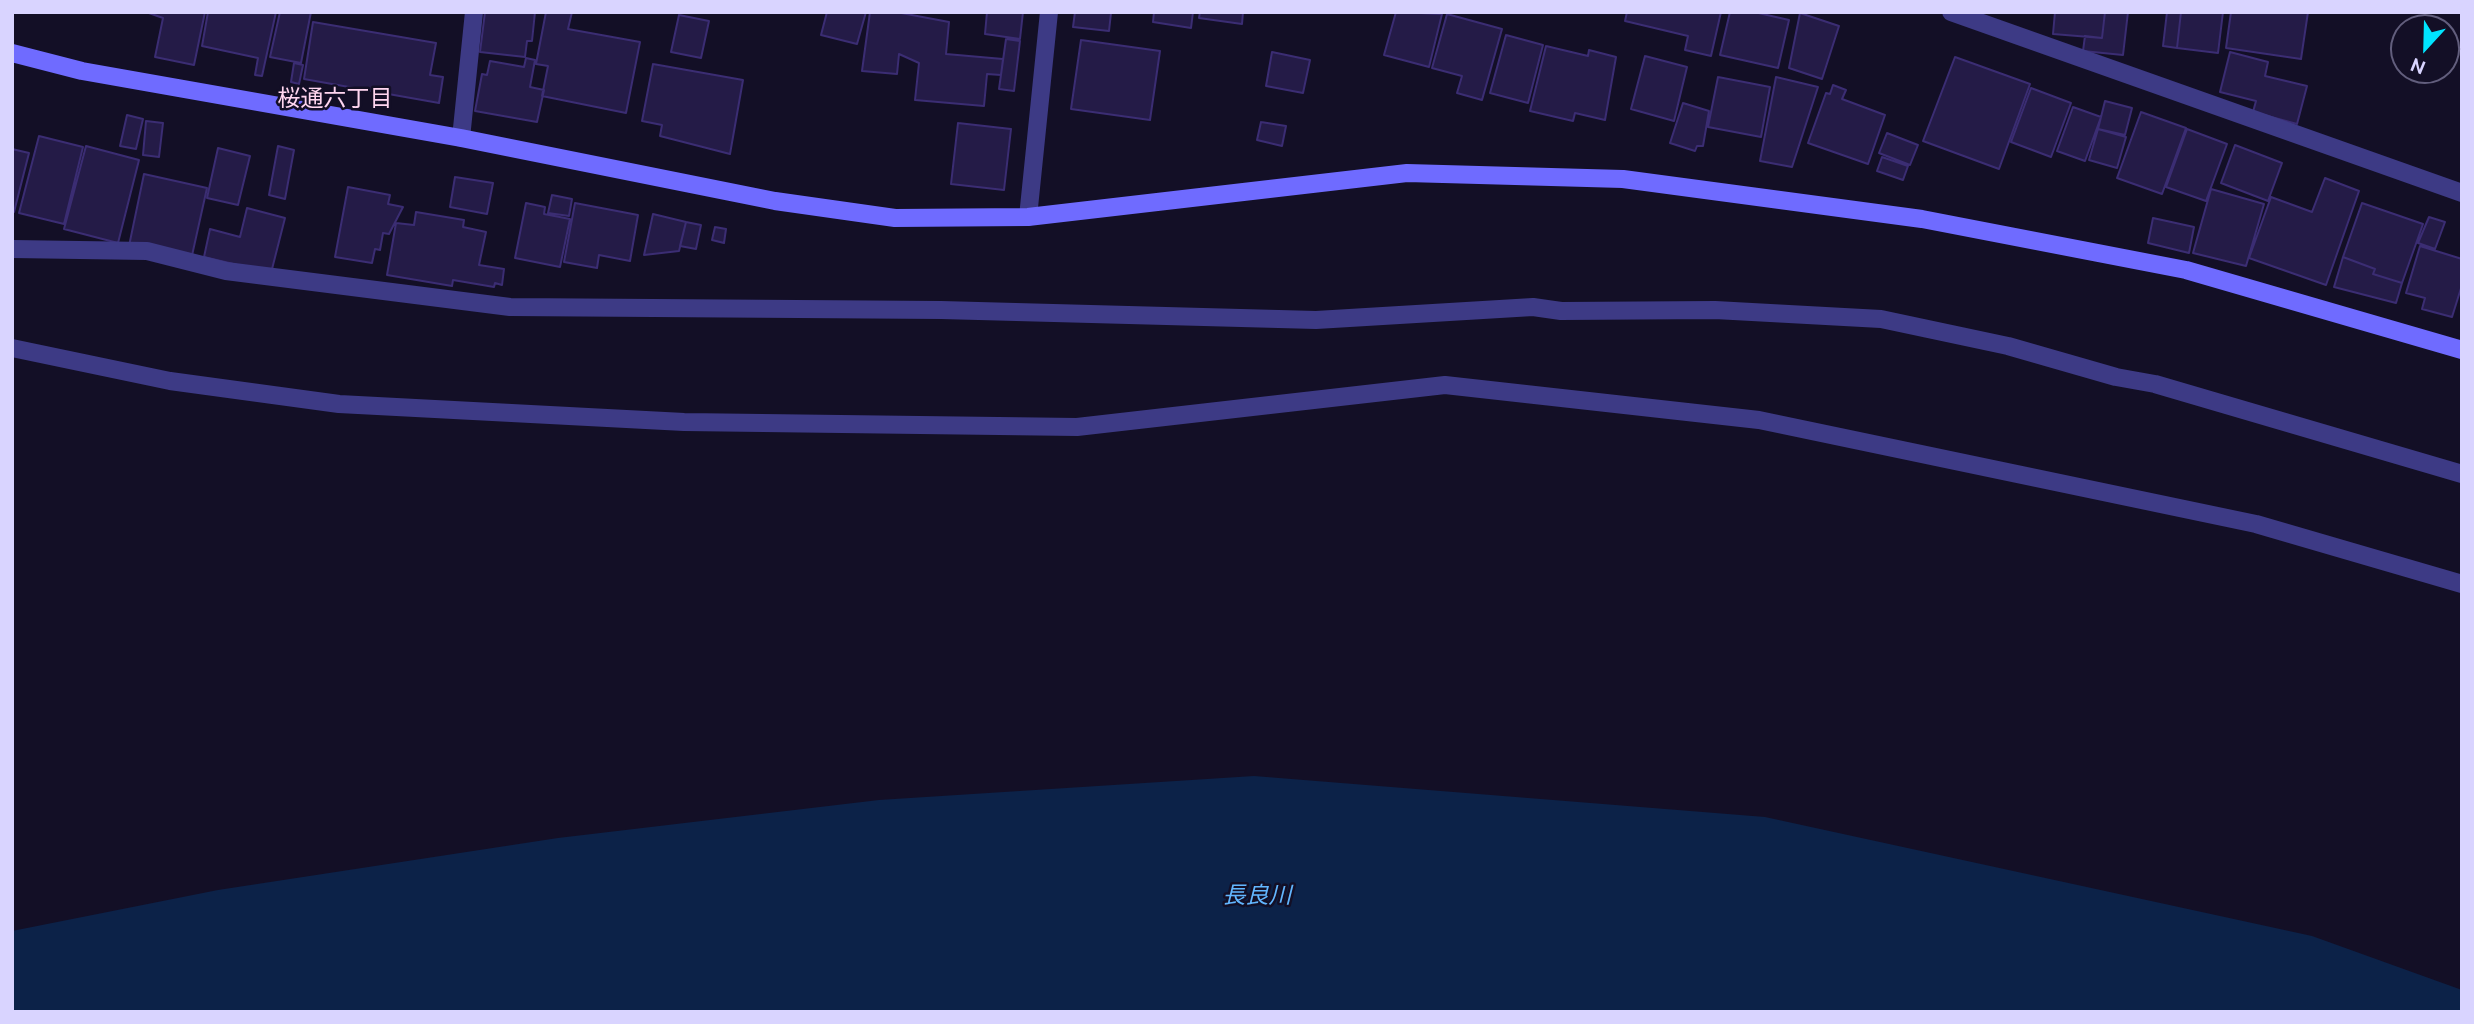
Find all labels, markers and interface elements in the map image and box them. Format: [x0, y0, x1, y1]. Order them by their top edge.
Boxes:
north arrow [2390, 14, 2460, 84]
text: N [2407, 54, 2429, 79]
district label: 桜通六丁目 [278, 84, 392, 112]
water label: 長良川 [1223, 881, 1291, 909]

